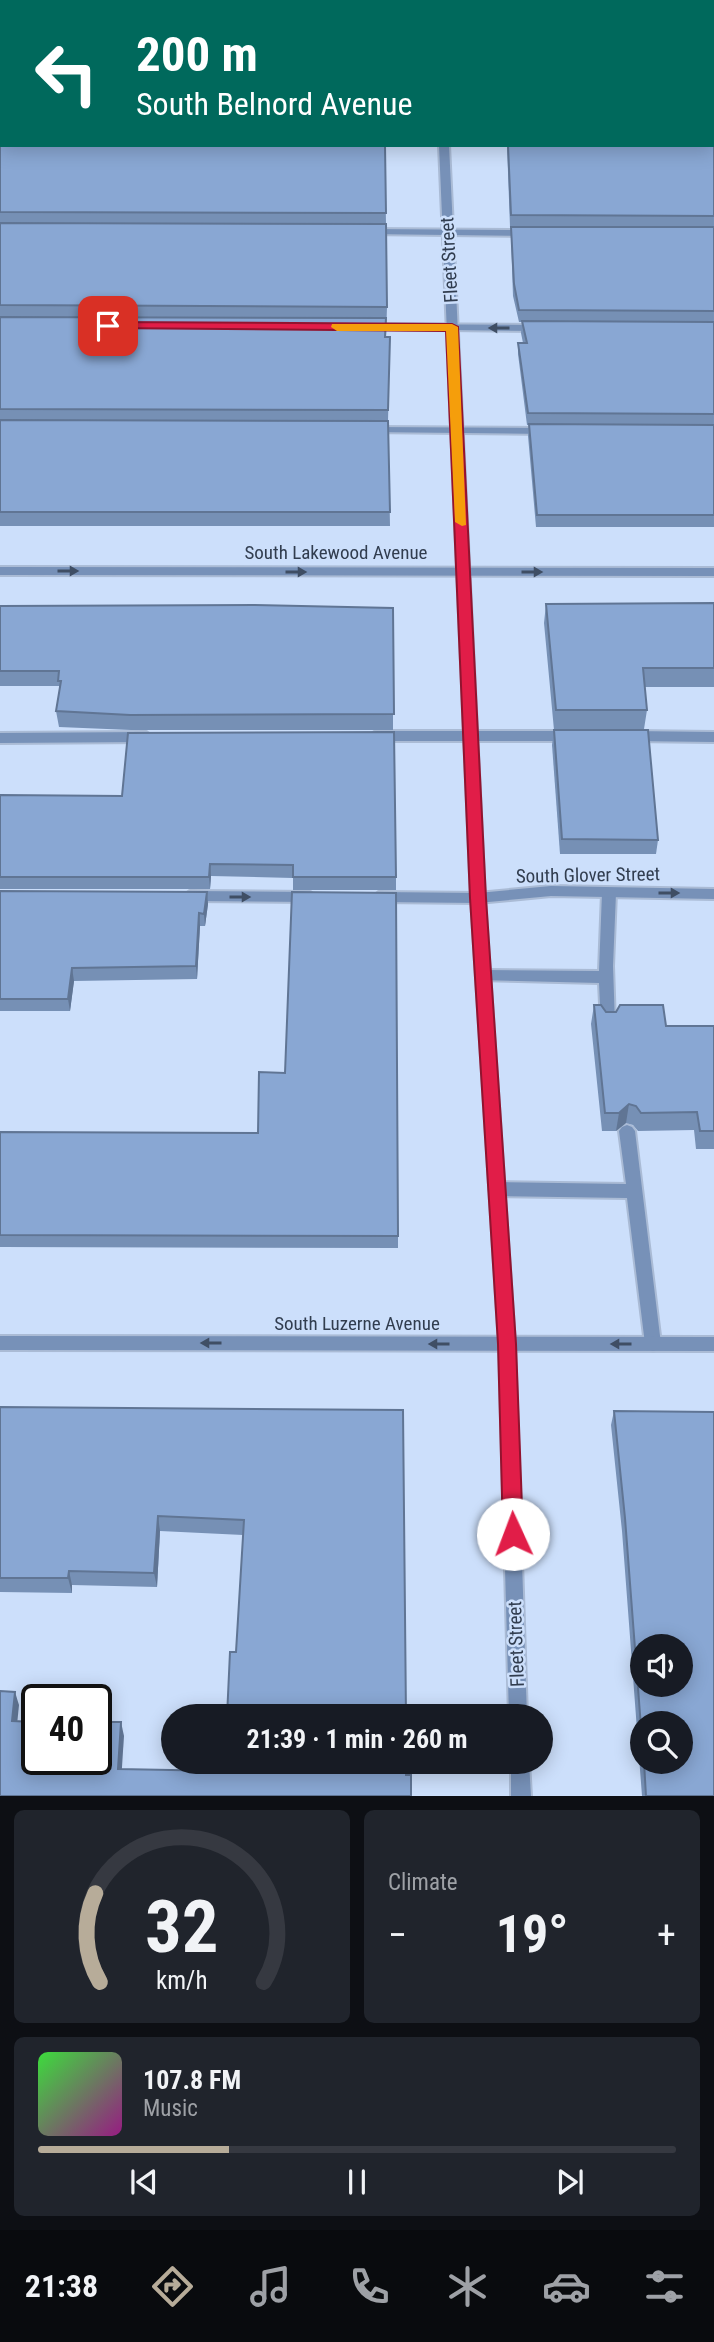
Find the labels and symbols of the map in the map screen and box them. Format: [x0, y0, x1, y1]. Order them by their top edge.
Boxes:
street label: Fleet Street [435, 217, 463, 303]
pin [78, 296, 138, 356]
one-way arrow [488, 322, 510, 334]
street label: South Lakewood Avenue [244, 541, 428, 564]
one-way arrow [57, 565, 79, 577]
one-way arrow [285, 566, 307, 578]
one-way arrow [521, 566, 543, 578]
street label: South Glover Street [516, 862, 660, 888]
one-way arrow [658, 887, 680, 899]
one-way arrow [229, 891, 251, 902]
street label: South Luzerne Avenue [274, 1312, 440, 1335]
one-way arrow [200, 1337, 222, 1349]
one-way arrow [427, 1338, 449, 1350]
one-way arrow [610, 1338, 632, 1350]
position arrow [476, 1497, 550, 1571]
street label: Fleet Street [503, 1601, 529, 1687]
speed limit sign: 40 [21, 1684, 112, 1775]

